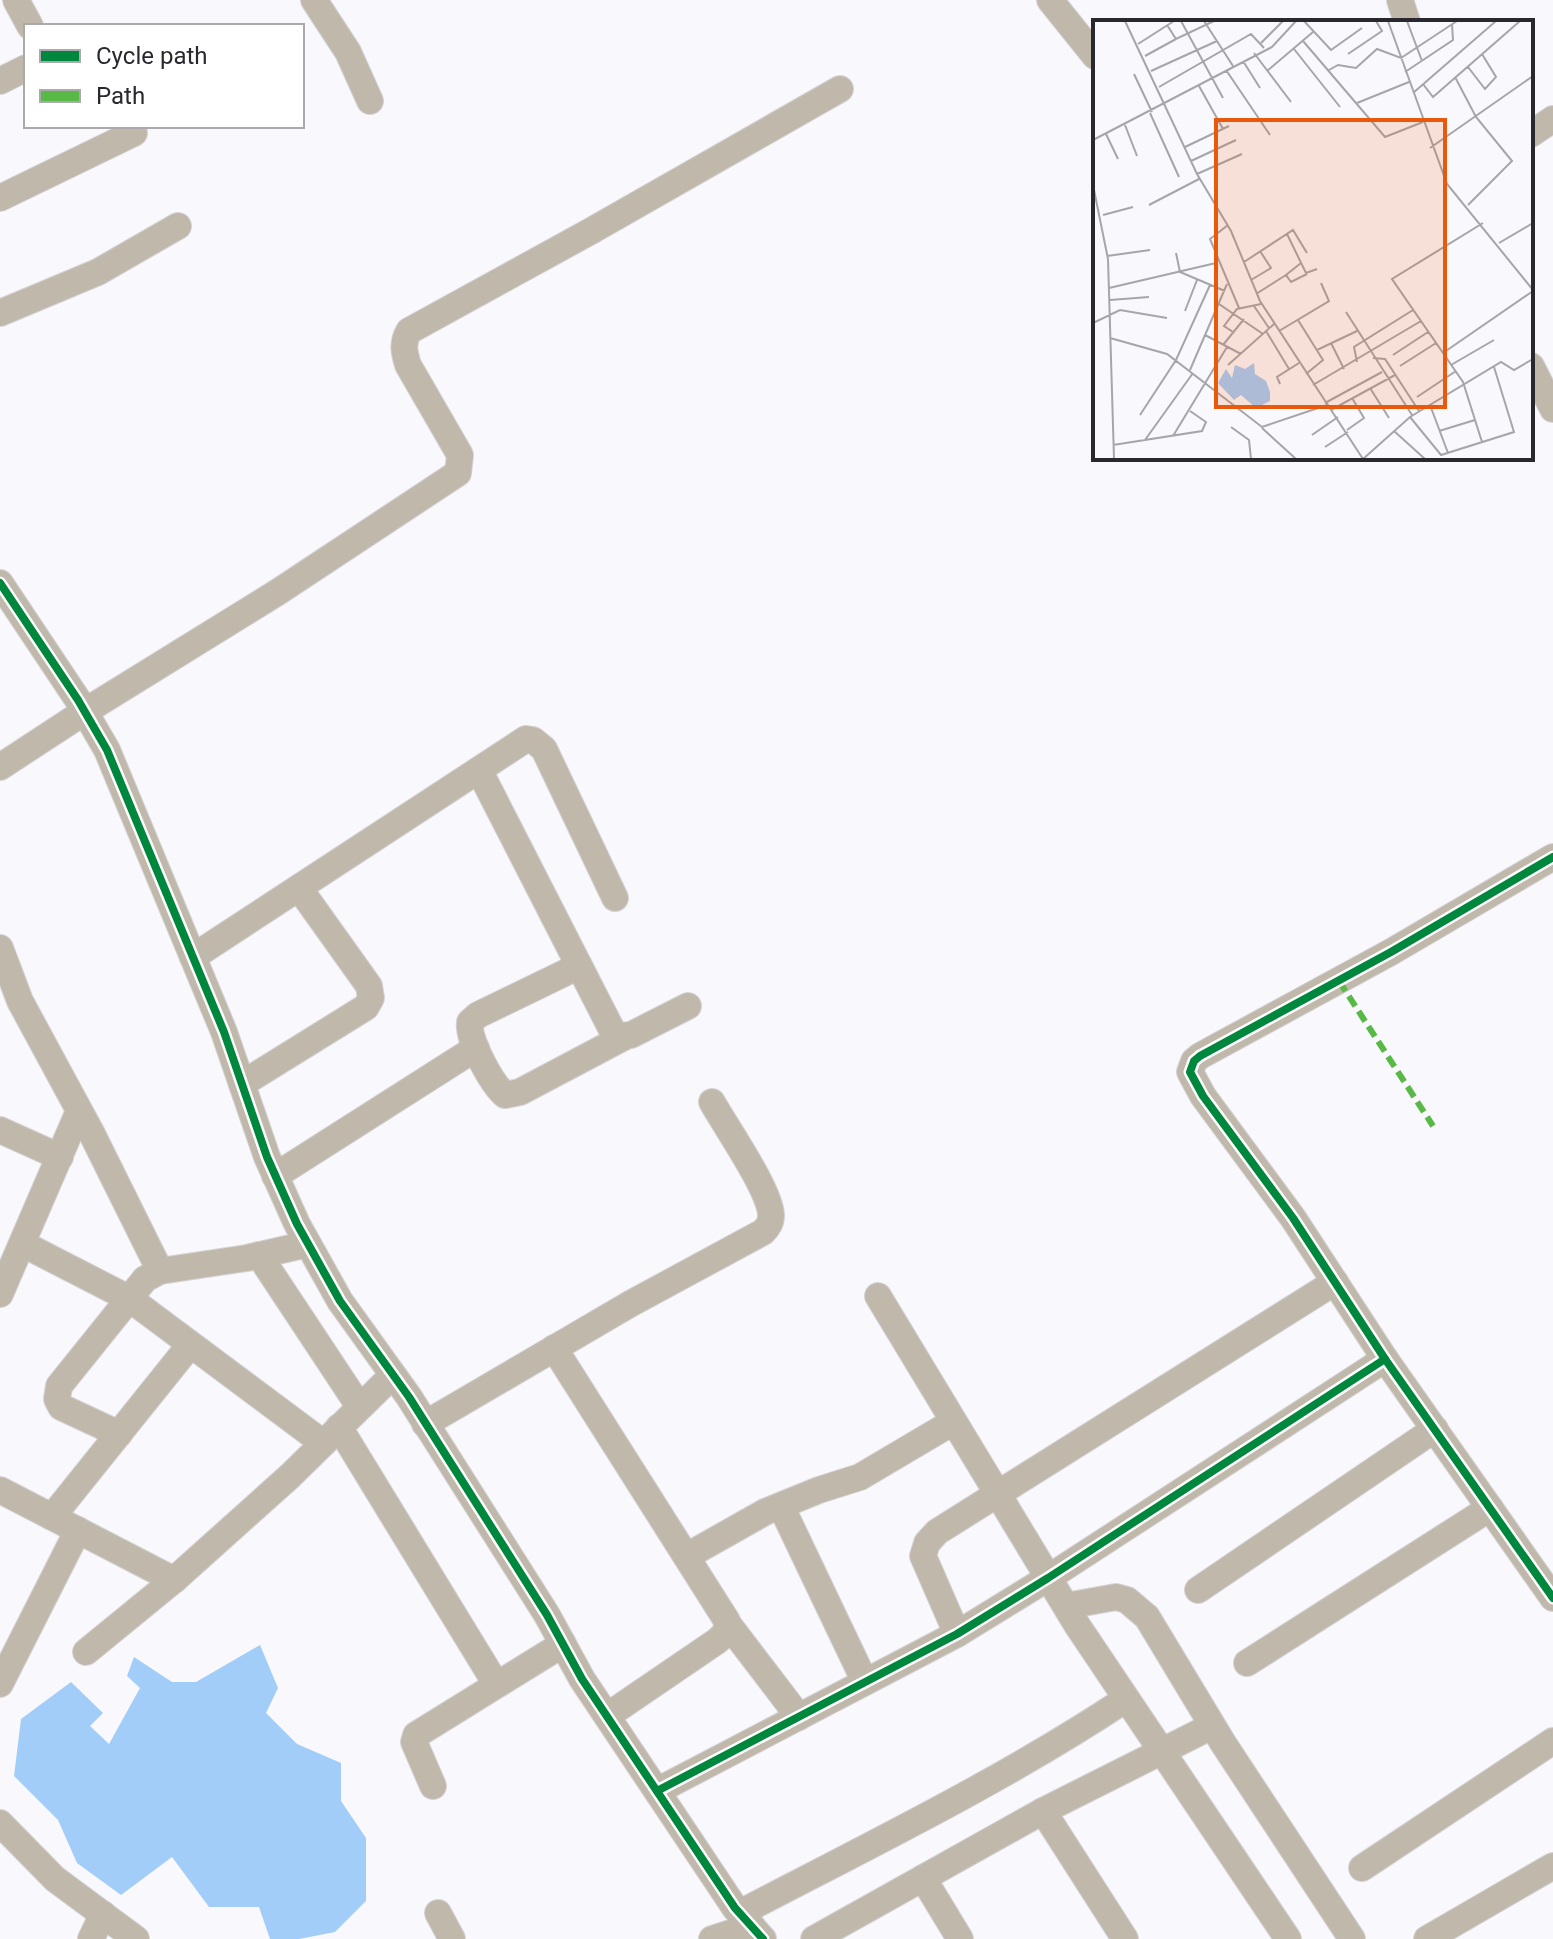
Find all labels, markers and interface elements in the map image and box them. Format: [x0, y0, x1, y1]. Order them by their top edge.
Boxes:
inset map [1093, 20, 1533, 460]
legend [24, 24, 304, 128]
text: Cycle path [96, 42, 208, 70]
text: Path [96, 82, 145, 110]

